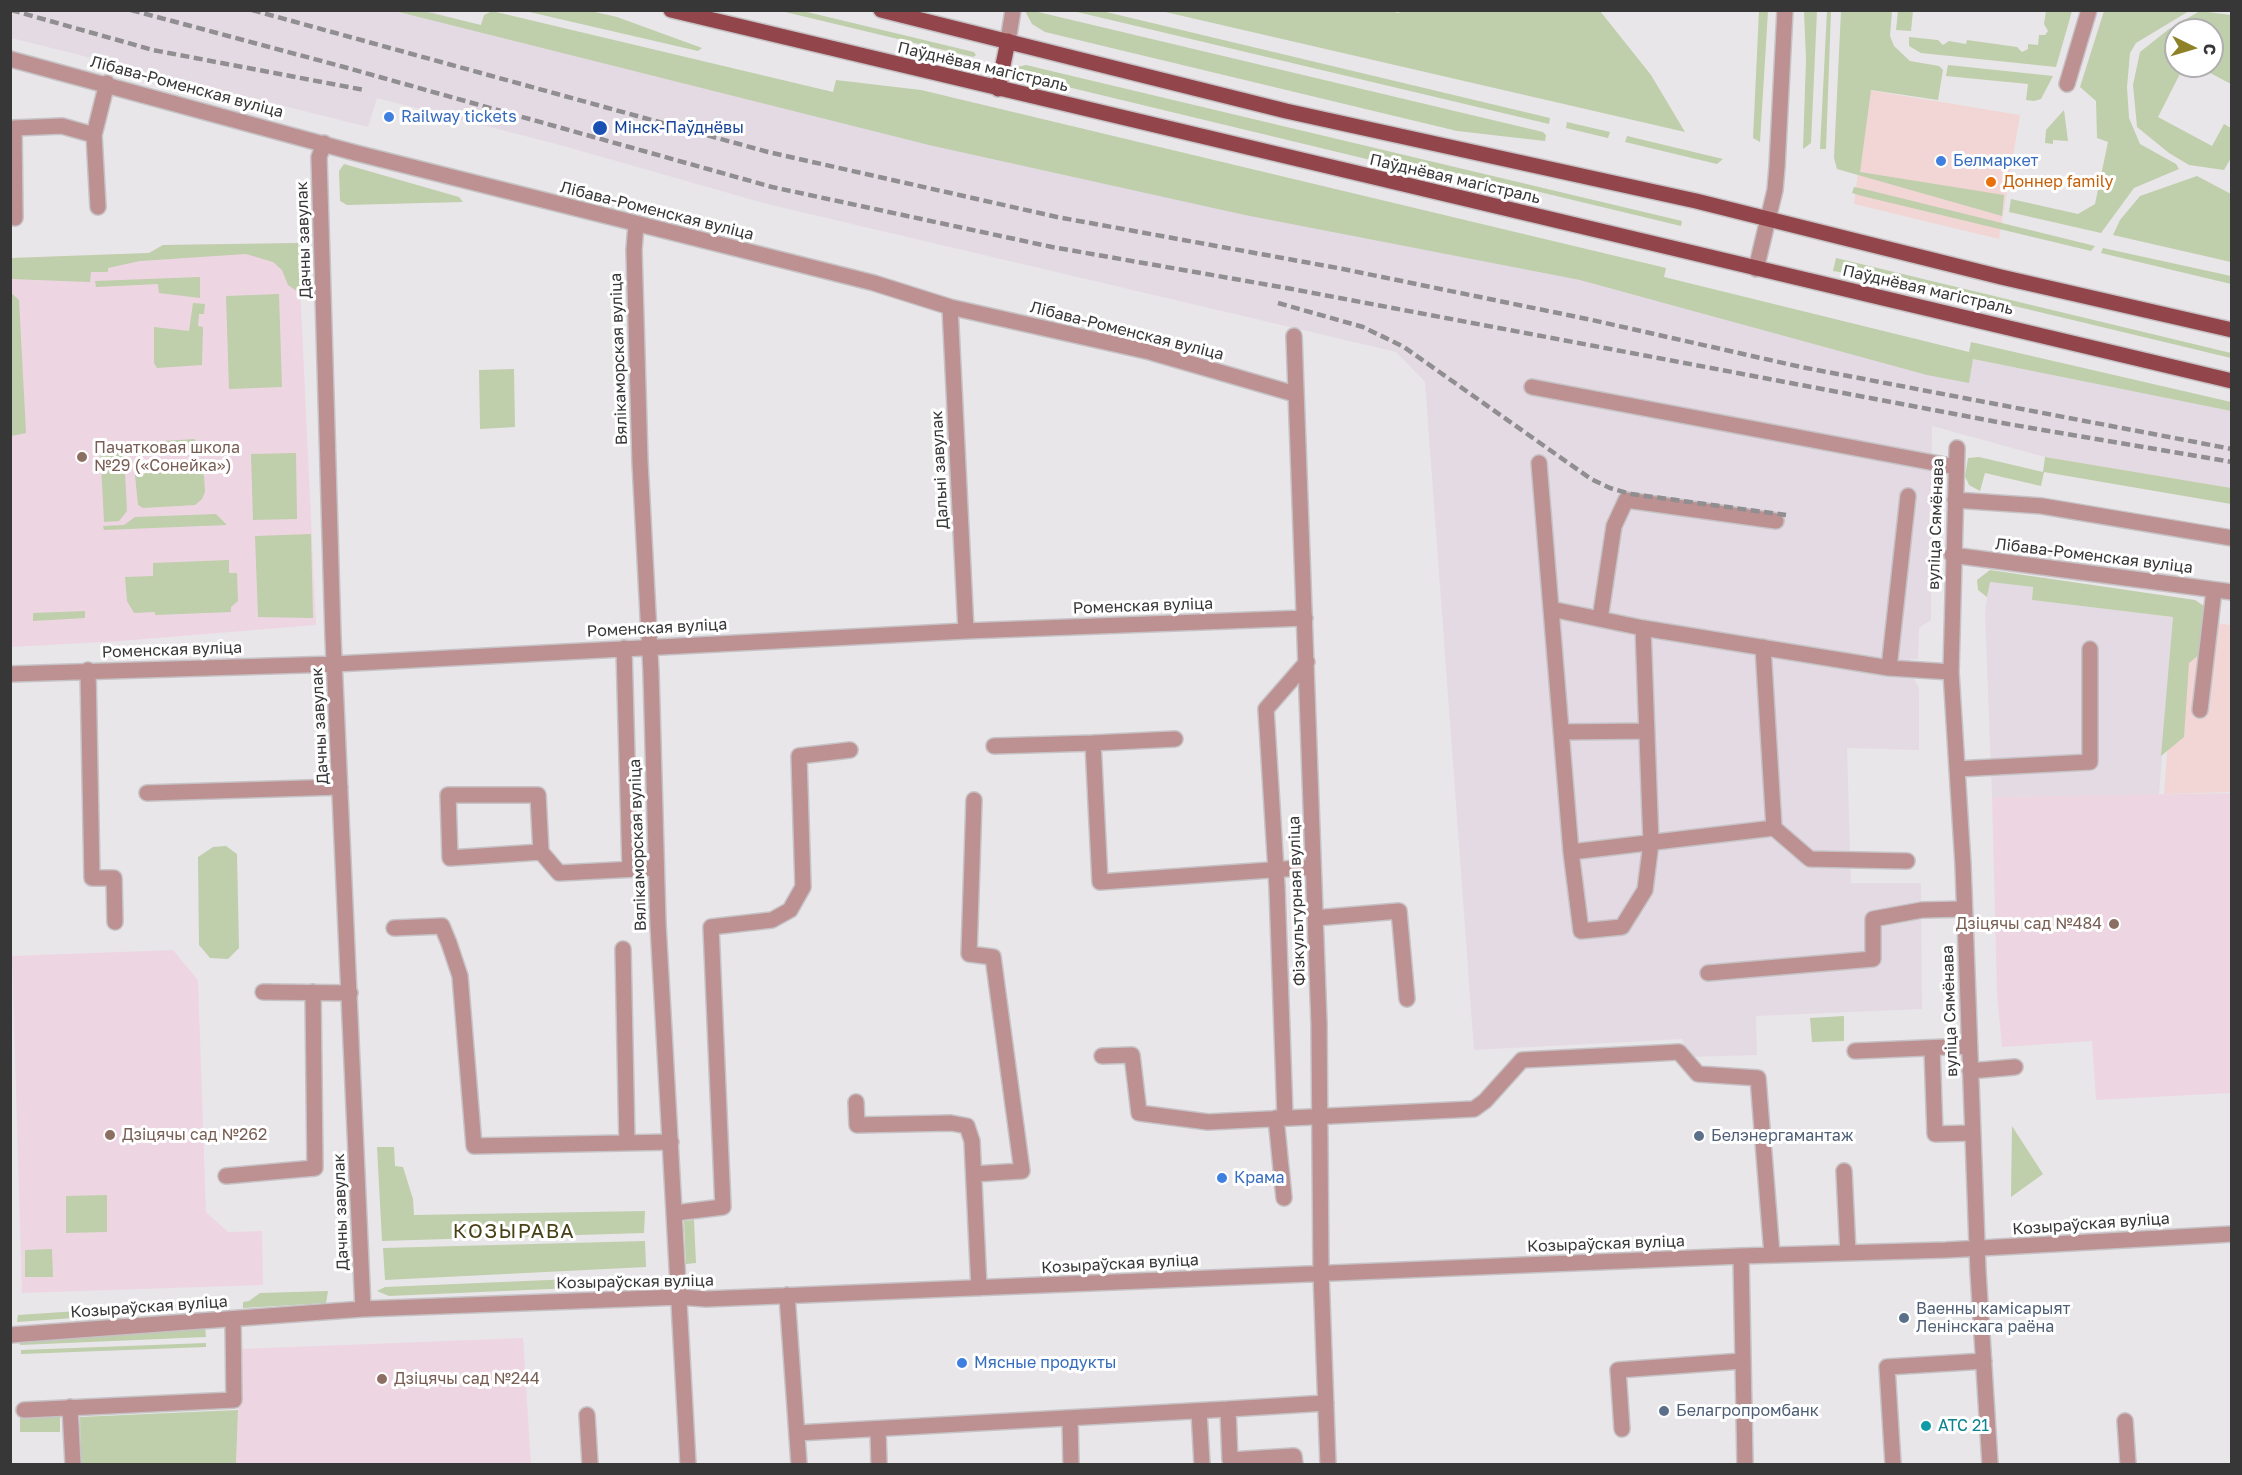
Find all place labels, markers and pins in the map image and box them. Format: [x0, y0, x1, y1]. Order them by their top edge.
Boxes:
place label: Railway tickets [401, 107, 517, 127]
marker: Railway tickets [382, 110, 396, 124]
place label: Мінск-Паўднёвы [614, 118, 744, 138]
marker: Мінск-Паўднёвы [591, 119, 609, 137]
place label: Белмаркет [1953, 151, 2038, 171]
marker: Белмаркет [1934, 154, 1948, 168]
place label: Доннер family [2003, 172, 2114, 192]
marker: Доннер family [1984, 175, 1998, 189]
place label: Пачатковая школа №29 («Сонейка») [94, 438, 240, 476]
marker: Пачатковая школа №29 («Сонейка») [75, 450, 89, 464]
place label: Дзіцячы сад №484 [1956, 914, 2102, 934]
marker: Дзіцячы сад №484 [2107, 917, 2121, 931]
place label: Дзіцячы сад №262 [122, 1125, 267, 1145]
place label: Белэнергамантаж [1711, 1126, 1853, 1146]
marker: Дзіцячы сад №262 [103, 1128, 117, 1142]
marker: Белэнергамантаж [1692, 1129, 1706, 1143]
place label: Крама [1234, 1168, 1285, 1188]
marker: Крама [1215, 1171, 1229, 1185]
place label: Ваенны камісарыят Ленінскага раёна [1916, 1299, 2070, 1337]
marker: Ваенны камісарыят Ленінскага раёна [1897, 1311, 1911, 1325]
place label: Мясные продукты [974, 1353, 1116, 1373]
marker: Мясные продукты [955, 1356, 969, 1370]
place label: Дзіцячы сад №244 [394, 1369, 540, 1389]
marker: Дзіцячы сад №244 [375, 1372, 389, 1386]
place label: Белагропромбанк [1676, 1401, 1819, 1421]
marker: Белагропромбанк [1657, 1404, 1671, 1418]
place label: АТС 21 [1938, 1416, 1989, 1436]
marker: АТС 21 [1919, 1419, 1933, 1433]

